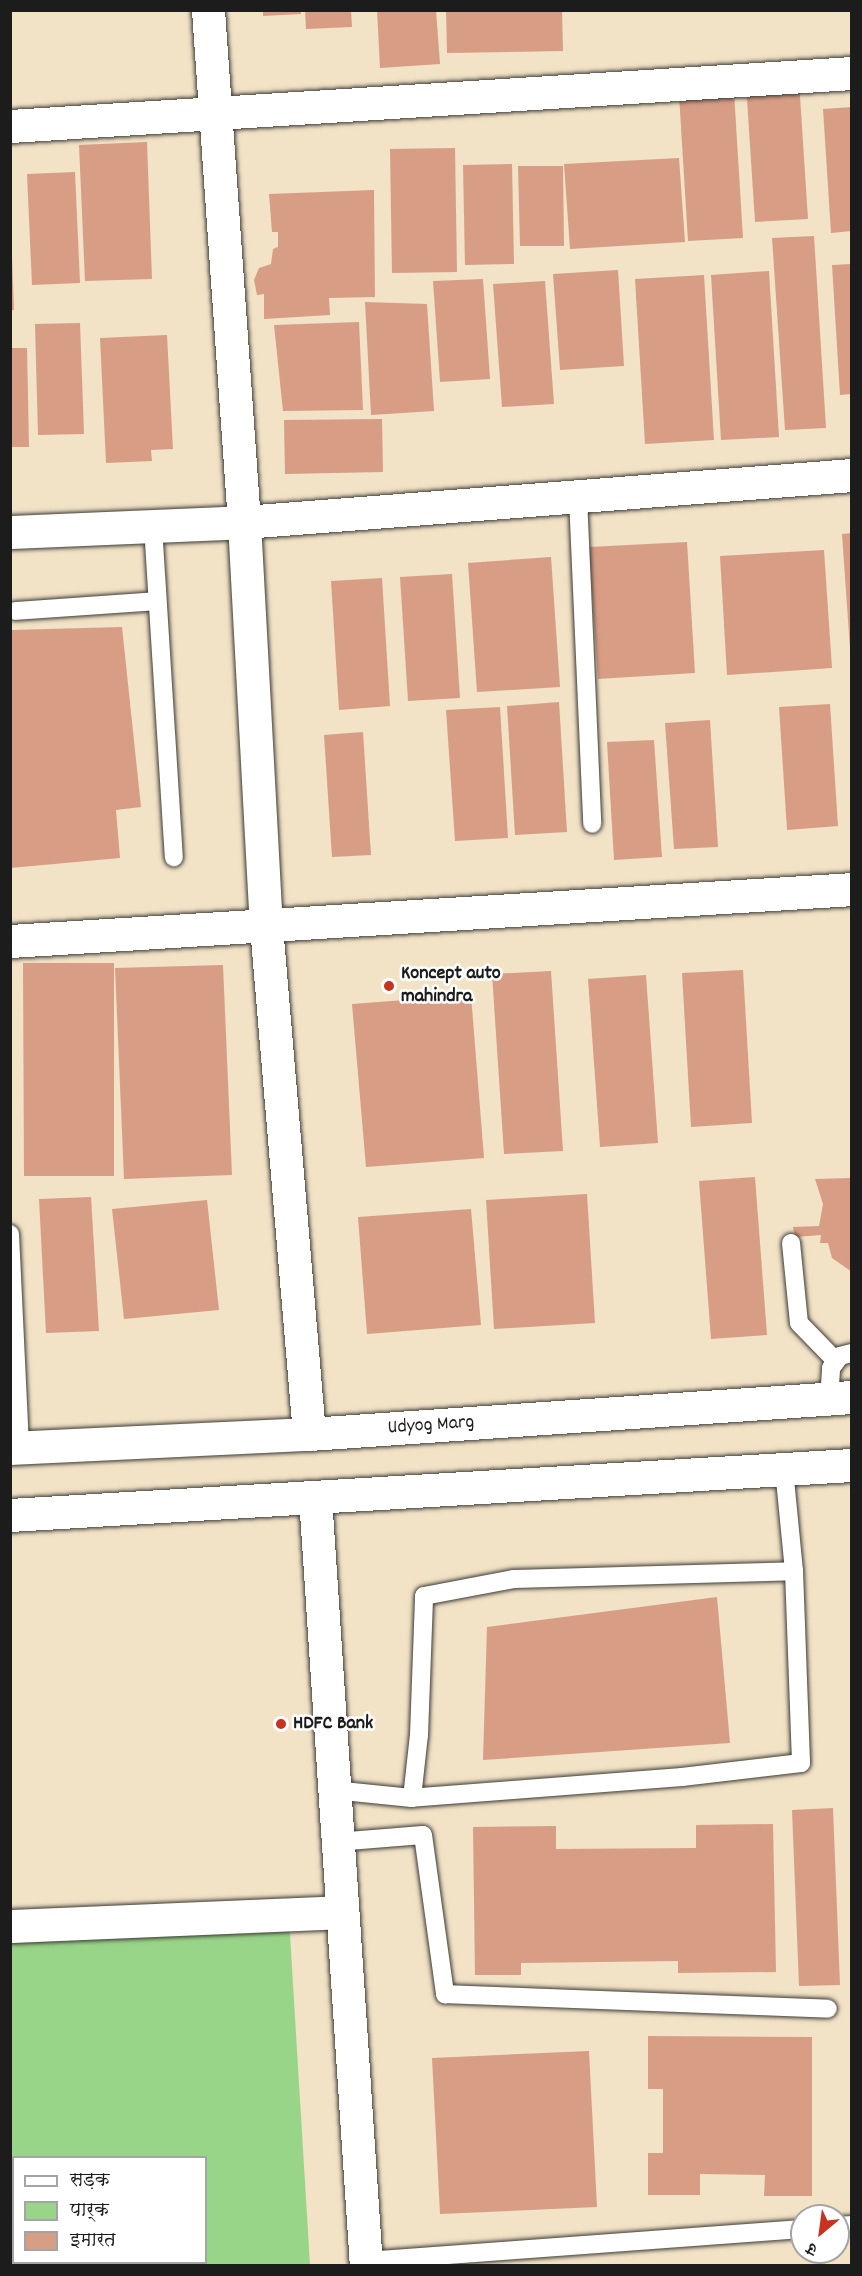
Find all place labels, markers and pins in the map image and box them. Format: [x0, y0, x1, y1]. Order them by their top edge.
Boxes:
place label: Koncept auto mahindra [401, 963, 501, 1010]
marker: Koncept auto mahindra [382, 979, 396, 993]
place label: HDFC Bank [293, 1712, 373, 1736]
marker: HDFC Bank [274, 1717, 288, 1731]

